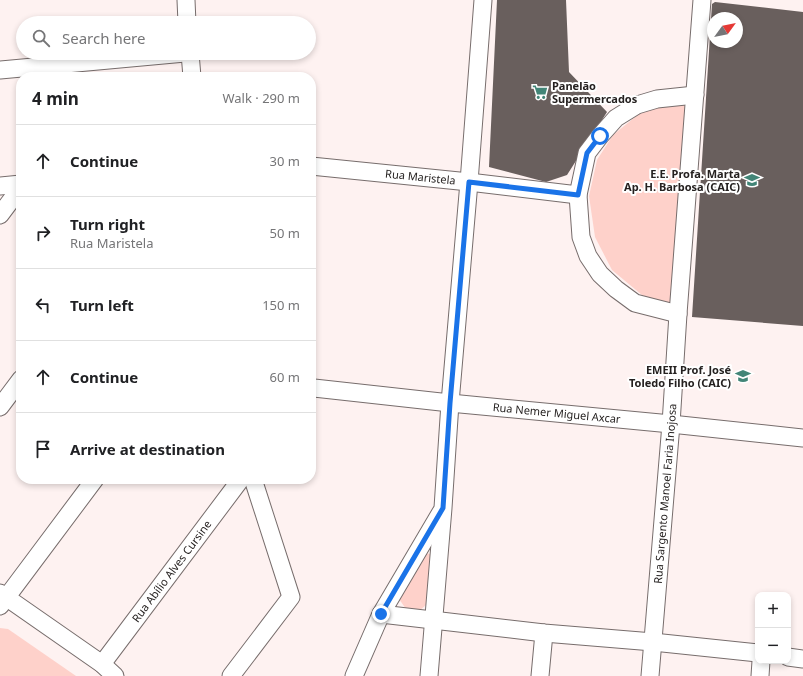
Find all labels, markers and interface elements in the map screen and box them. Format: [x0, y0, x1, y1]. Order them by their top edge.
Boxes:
north arrow [707, 12, 743, 48]
search box [16, 16, 316, 60]
icon: search [30, 27, 52, 49]
text: Search here [62, 28, 145, 48]
place label: Panelão Supermercados [552, 78, 638, 106]
supermarket icon: Panelão Supermercados [531, 83, 549, 101]
text: 4 min [32, 87, 79, 110]
text: Walk · 290 m [222, 89, 300, 107]
route start [591, 127, 609, 145]
icon: ahead [32, 150, 54, 172]
text: Continue [70, 151, 138, 171]
text: 30 m [270, 152, 300, 170]
street label: Rua Maristela [385, 166, 456, 188]
place label: E.E. Profa. Marta Ap. H. Barbosa (CAIC) [624, 166, 740, 194]
school or university icon: E.E. Profa. Marta Ap. H. Barbosa (CAIC) [743, 171, 761, 189]
text: Turn right [70, 214, 145, 234]
icon: right [32, 222, 54, 244]
text: 50 m [270, 224, 300, 242]
text: Rua Maristela [70, 234, 154, 252]
icon: left [32, 294, 54, 316]
text: Turn left [70, 295, 134, 315]
text: 150 m [262, 296, 300, 314]
place label: EMEII Prof. José Toledo Filho (CAIC) [629, 362, 731, 390]
icon: ahead [32, 366, 54, 388]
text: Continue [70, 367, 138, 387]
school or university icon: EMEII Prof. José Toledo Filho (CAIC) [734, 367, 752, 385]
text: 60 m [270, 368, 300, 386]
street label: Rua Nemer Miguel Axcar [492, 399, 622, 426]
street label: Rua Sargento Manoel Faria Inojosa [650, 403, 679, 584]
icon: arrive [32, 438, 54, 460]
text: Arrive at destination [70, 439, 225, 459]
street label: Rua Abílio Alves Cursine [128, 517, 214, 625]
map controls [755, 592, 791, 664]
button: + [755, 592, 791, 628]
route end [372, 605, 390, 623]
button: − [755, 628, 791, 664]

